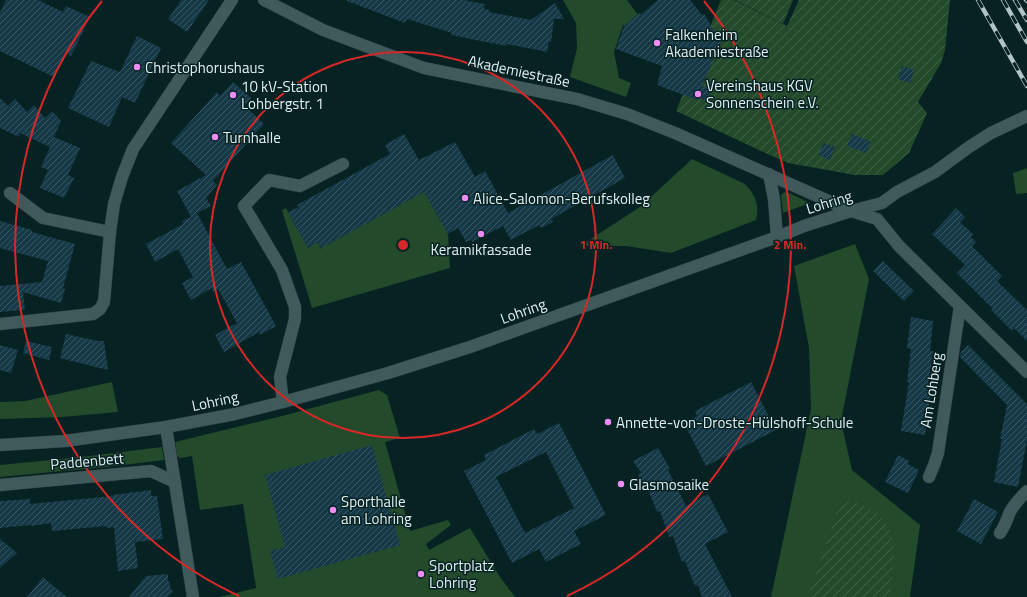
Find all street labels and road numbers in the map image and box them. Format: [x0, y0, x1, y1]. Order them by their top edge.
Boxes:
street label: Akademiestraße [466, 49, 572, 93]
street label: Lohring [803, 184, 855, 220]
street label: Lohring [497, 292, 549, 330]
street label: Am Lohberg [914, 350, 948, 429]
street label: Lohring [189, 385, 241, 417]
street label: Paddenbett [49, 446, 125, 476]

